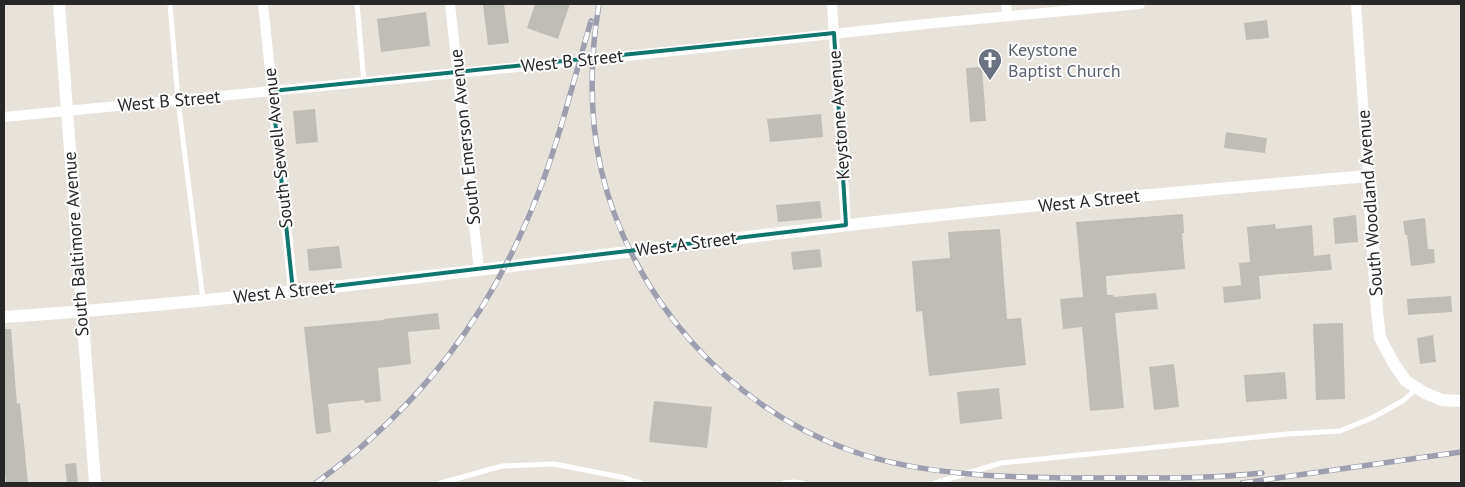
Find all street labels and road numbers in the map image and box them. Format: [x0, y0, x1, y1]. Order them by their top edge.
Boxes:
street label: West B Street [519, 44, 624, 77]
street label: South Emerson Avenue [444, 48, 485, 226]
street label: Keystone Avenue [823, 49, 855, 181]
street label: South Sewell Avenue [258, 67, 297, 229]
street label: West B Street [117, 85, 221, 116]
street label: South Woodland Avenue [1352, 109, 1387, 297]
street label: South Baltimore Avenue [58, 151, 93, 337]
street label: West A Street [1037, 184, 1141, 217]
street label: West A Street [634, 226, 738, 261]
street label: West A Street [232, 275, 336, 308]

